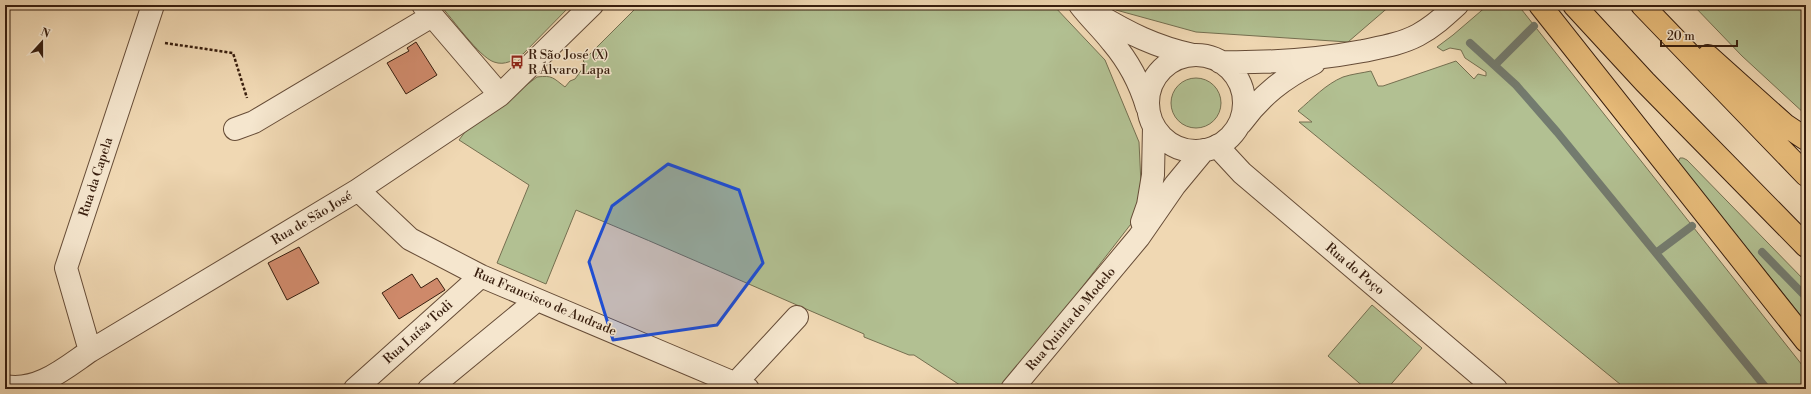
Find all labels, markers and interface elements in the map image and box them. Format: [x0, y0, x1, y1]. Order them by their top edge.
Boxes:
north arrow [22, 22, 62, 62]
scale bar [1661, 22, 1737, 48]
text: N [39, 26, 52, 42]
text: 20 m [1667, 29, 1695, 44]
place label: R São José (X) R Álvaro Lapa [528, 47, 611, 78]
bus stop icon: R São José (X) R Álvaro Lapa [509, 54, 525, 70]
street label: Rua da Capela [76, 135, 116, 219]
street label: Rua de São José [269, 187, 356, 248]
street label: Rua do Poço [1322, 240, 1388, 298]
street label: Rua Quinta do Modelo [1023, 264, 1119, 374]
street label: Rua Francisco de Andrade [471, 265, 619, 340]
street label: Rua Luísa Todi [380, 297, 456, 367]

